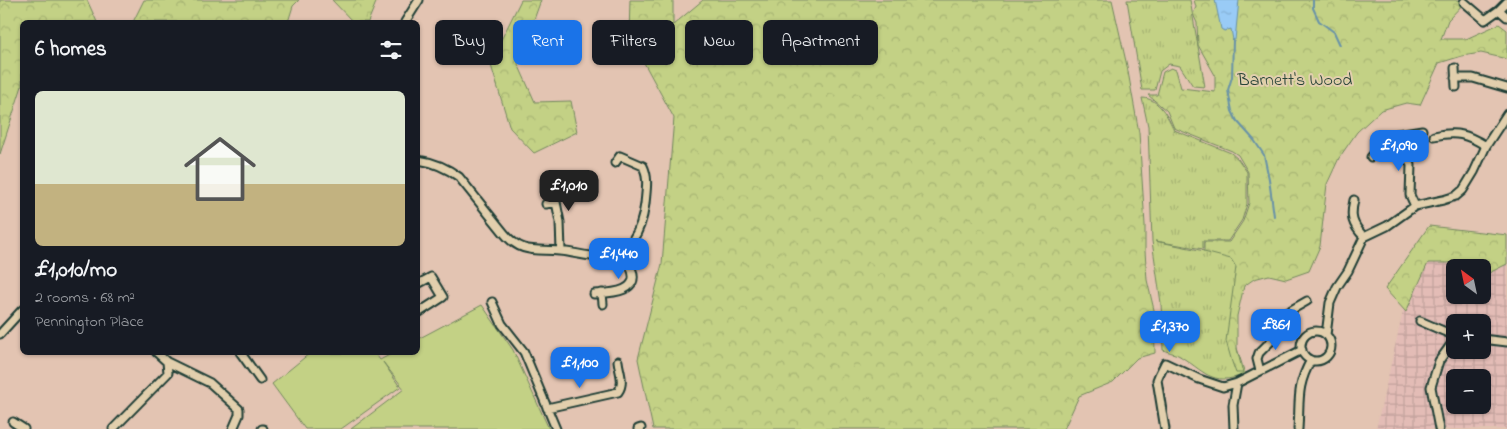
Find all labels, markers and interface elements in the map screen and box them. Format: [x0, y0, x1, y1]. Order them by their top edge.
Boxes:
chip: Buy [435, 20, 503, 65]
chip: Rent [513, 20, 582, 65]
chip: Filters [592, 20, 675, 65]
chip: New [685, 20, 753, 65]
chip: Apartment [763, 20, 878, 65]
text: 6 homes [35, 35, 107, 65]
icon: filters [377, 36, 405, 64]
park label: Barnett's Wood [1237, 68, 1352, 94]
icon: home [175, 124, 265, 214]
pin: £1,090 [1358, 130, 1440, 172]
text: £1,090 [1381, 134, 1417, 158]
pin: £1,010 [528, 170, 610, 212]
text: £1,010 [551, 174, 587, 198]
pin: £1,440 [578, 238, 660, 280]
text: £1,440 [600, 242, 638, 266]
text: £1,010/mo [35, 256, 117, 286]
north arrow [1446, 259, 1491, 304]
map controls [1446, 259, 1491, 414]
text: 2 rooms · 68 m² [35, 286, 135, 310]
pin: £861 [1246, 308, 1306, 351]
text: Pennington Place [35, 310, 144, 334]
pin: £1,370 [1129, 310, 1211, 353]
text: £861 [1262, 313, 1290, 337]
button: + [1446, 314, 1491, 359]
text: £1,370 [1151, 315, 1189, 339]
pin: £1,100 [539, 346, 621, 389]
text: £1,100 [562, 351, 598, 375]
button: − [1446, 369, 1491, 414]

